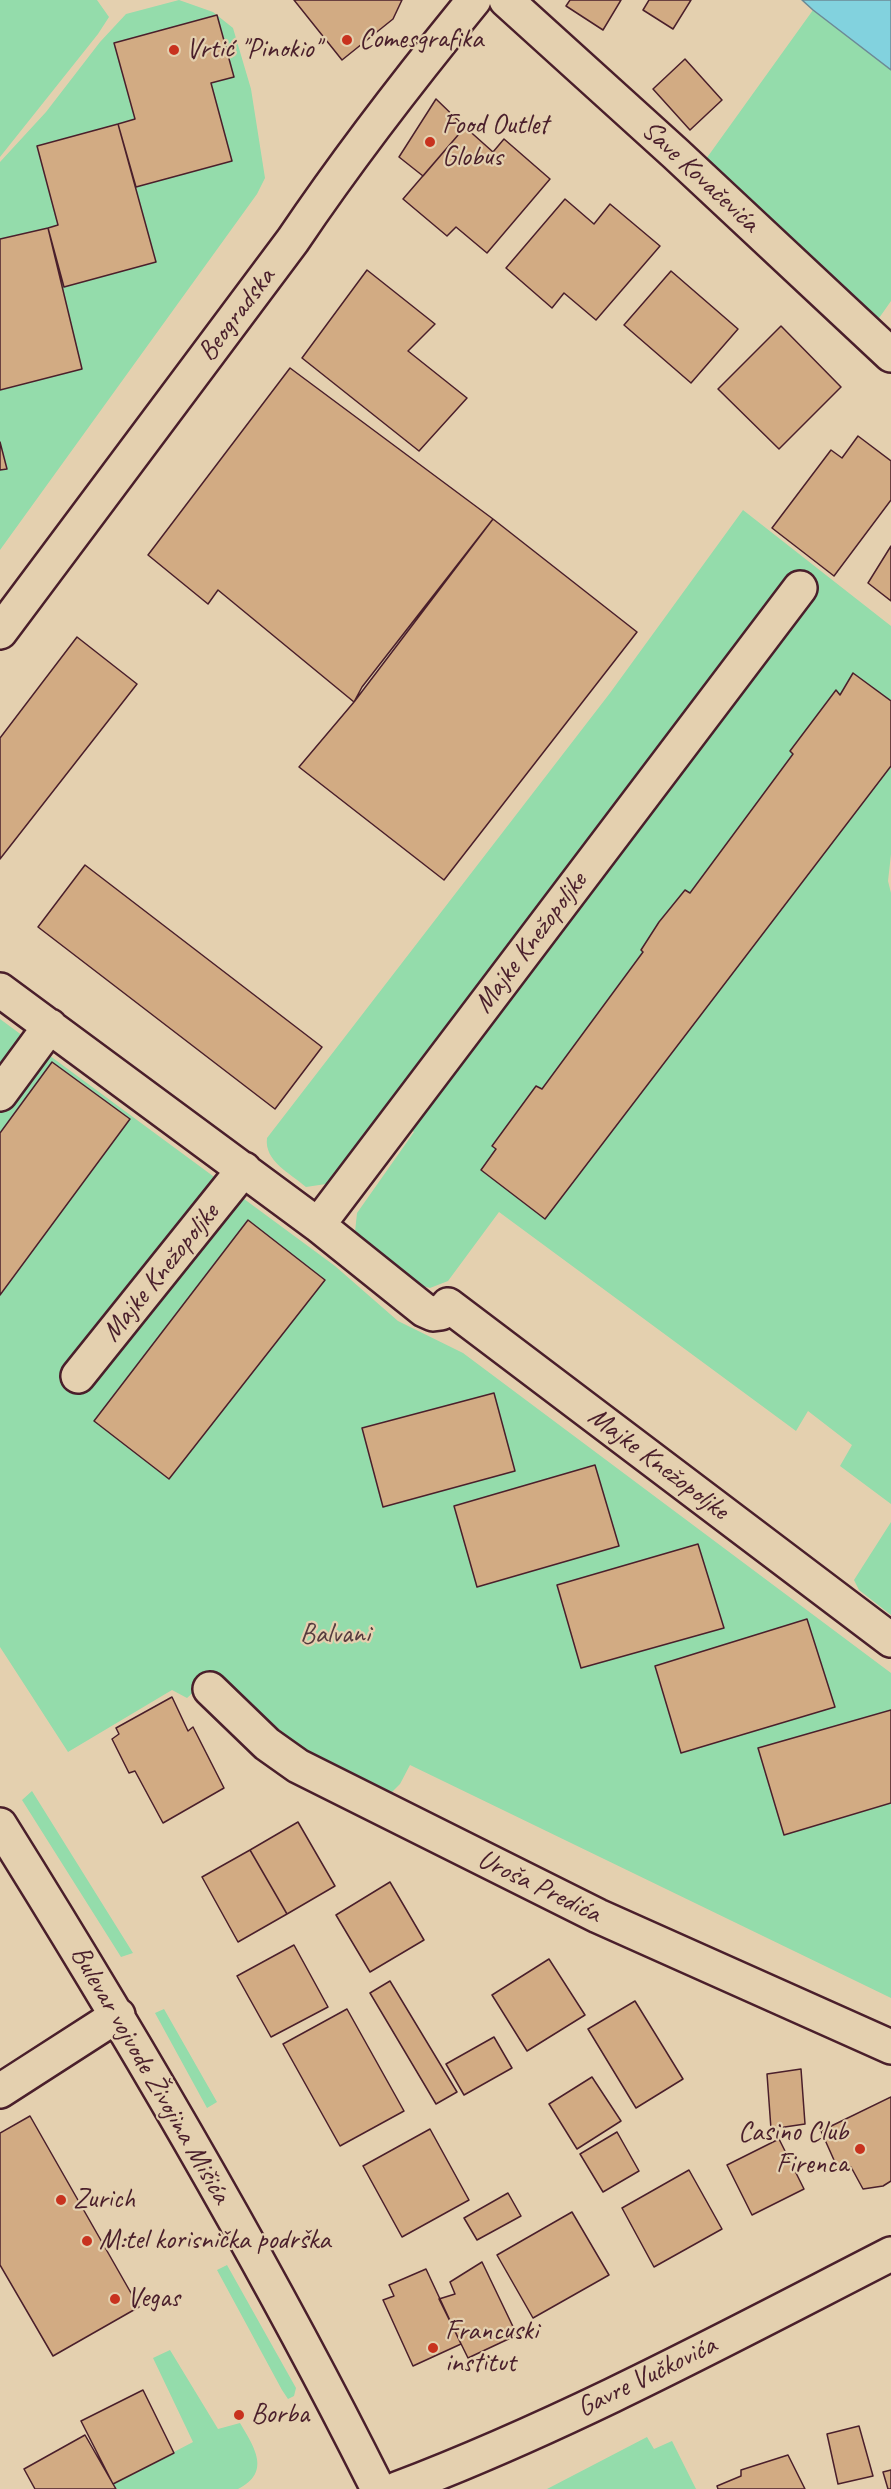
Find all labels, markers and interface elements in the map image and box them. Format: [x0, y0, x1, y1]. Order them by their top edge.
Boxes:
place label: Comesgrafika [359, 23, 483, 57]
place label: Vrtić "Pinokio" [186, 33, 320, 67]
marker: Comesgrafika [340, 33, 354, 47]
marker: Vrtić "Pinokio" [167, 43, 181, 57]
place label: Food Outlet Globus [442, 109, 548, 175]
street label: Save Kovačevića [634, 114, 766, 240]
marker: Food Outlet Globus [423, 135, 437, 149]
street label: Beogradska [191, 262, 283, 368]
street label: Majke Knežopoljke [467, 866, 595, 1020]
street label: Majke Knežopoljke [95, 1197, 227, 1349]
street label: Majke Knežopoljke [581, 1400, 735, 1528]
park label: Balvani [300, 1618, 370, 1652]
street label: Uroša Predića [472, 1843, 606, 1931]
street label: Bulevar vojvode Živojina Mišića [62, 1940, 238, 2210]
place label: Casino Club Firenca [738, 2116, 848, 2182]
marker: Casino Club Firenca [853, 2142, 867, 2156]
place label: Zurich [73, 2183, 135, 2217]
marker: Zurich [54, 2193, 68, 2207]
place label: M:tel korisnička podrška [99, 2224, 330, 2258]
marker: M:tel korisnička podrška [80, 2234, 94, 2248]
place label: Vegas [127, 2282, 180, 2316]
marker: Vegas [108, 2292, 122, 2306]
place label: Francuski institut [445, 2315, 538, 2381]
street label: Gavre Vučkovića [572, 2329, 722, 2425]
marker: Francuski institut [426, 2341, 440, 2355]
place label: Borba [251, 2398, 309, 2432]
marker: Borba [232, 2408, 246, 2422]

